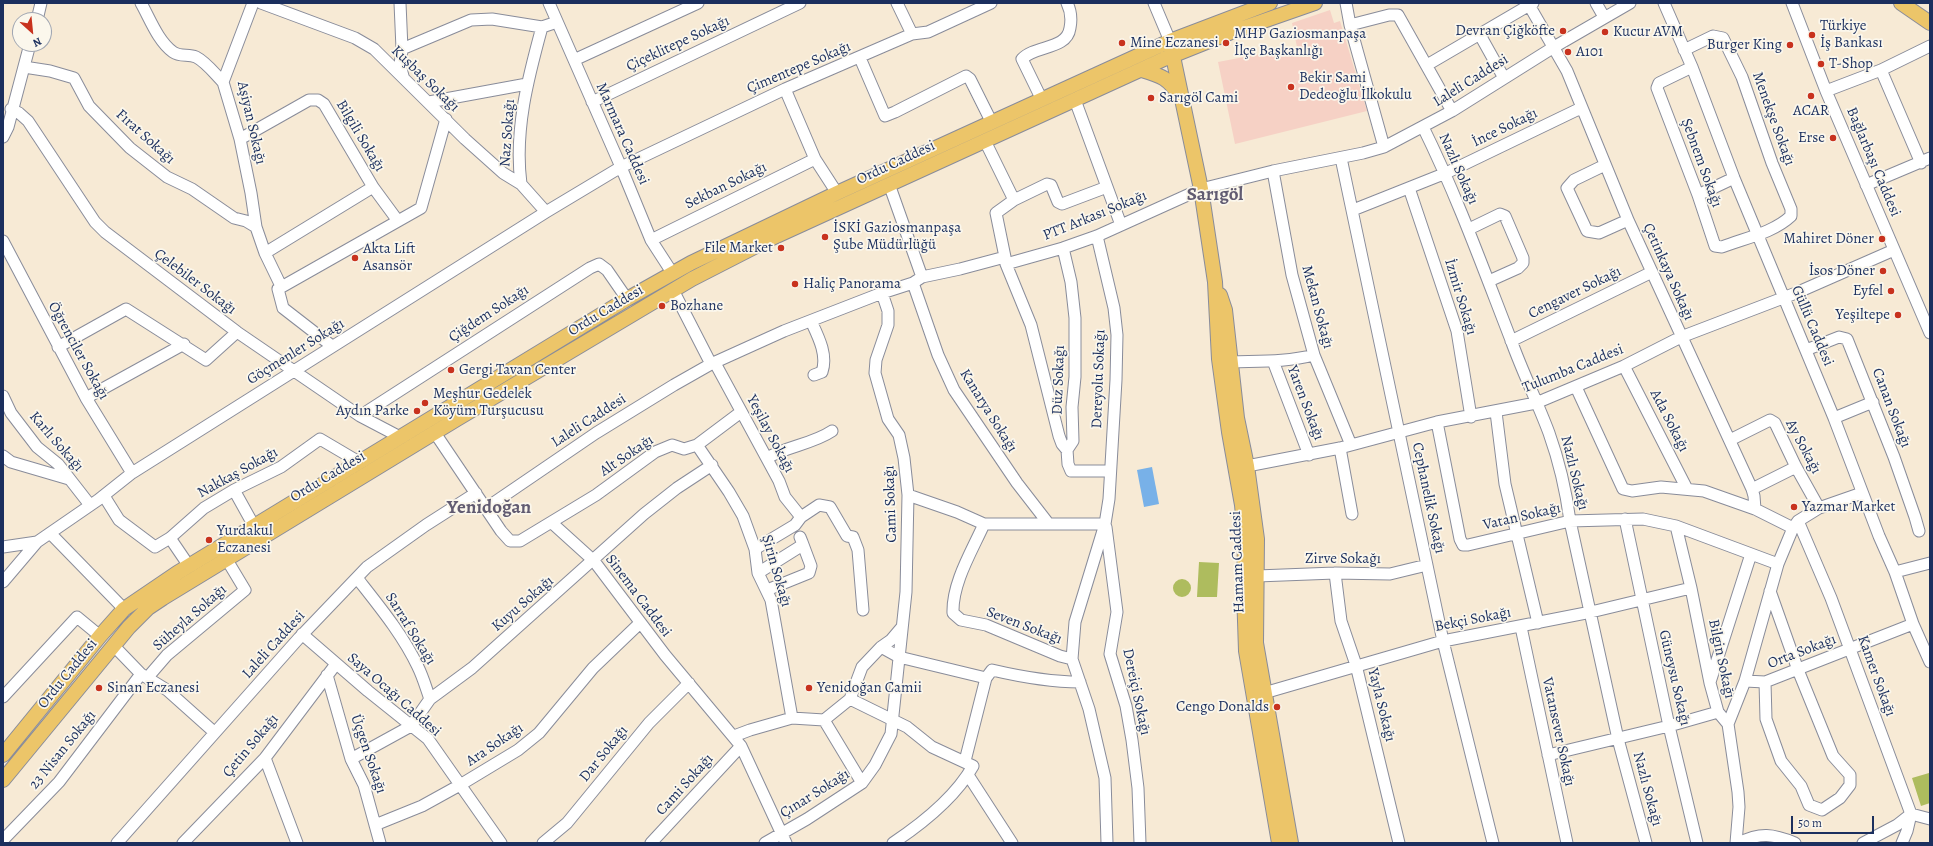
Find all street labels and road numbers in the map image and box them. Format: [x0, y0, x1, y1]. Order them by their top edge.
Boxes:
street label: Çiçeklitepe Sokağı [624, 12, 732, 76]
street label: Çimentepe Sokağı [744, 38, 854, 98]
street label: Kuşbaş Sokağı [387, 42, 463, 116]
street label: Laleli Caddesi [1430, 51, 1512, 111]
street label: Menekşe Sokağı [1748, 70, 1798, 168]
street label: Aşiyan Sokağı [233, 80, 269, 166]
street label: Marmara Caddesi [591, 80, 653, 188]
street label: Bilgili Sokağı [332, 97, 388, 175]
street label: Naz Sokağı [497, 98, 519, 168]
street label: İnce Sokağı [1469, 104, 1541, 152]
street label: Bağlarbaşı Caddesi [1842, 105, 1904, 219]
street label: Fırat Sokağı [112, 106, 178, 168]
street label: Şebnem Sokağı [1677, 116, 1725, 210]
street label: Nazlı Sokağı [1434, 131, 1482, 207]
street label: Ordu Caddesi [854, 137, 938, 189]
street label: Sekban Sokağı [682, 158, 770, 214]
street label: PTT Arkası Sokağı [1040, 187, 1150, 245]
street label: Çetinkaya Sokağı [1639, 221, 1697, 323]
street label: Çelebiler Sokağı [150, 245, 240, 319]
street label: İzmir Sokağı [1440, 257, 1480, 337]
street label: Mekan Sokağı [1297, 263, 1337, 351]
street label: Cengaver Sokağı [1526, 263, 1624, 323]
street label: Çiğdem Sokağı [445, 281, 533, 347]
street label: Ordu Caddesi [565, 282, 647, 340]
street label: Güllü Caddesi [1787, 283, 1837, 369]
street label: Öğrenciler Sokağı [44, 299, 112, 403]
street label: Göçmenler Sokağı [244, 315, 348, 389]
street label: Dereyolu Sokağı [1088, 329, 1110, 429]
street label: Tulumba Caddesi [1520, 341, 1626, 397]
street label: Düz Sokağı [1049, 345, 1069, 415]
street label: Yaren Sokağı [1283, 363, 1327, 443]
street label: Kanarya Sokağı [955, 366, 1021, 456]
street label: Canan Sokağı [1868, 366, 1914, 450]
street label: Ada Sokağı [1646, 387, 1692, 455]
street label: Laleli Caddesi [548, 390, 630, 452]
street label: Yeşilay Sokağı [742, 392, 798, 476]
street label: Karlı Sokağı [25, 408, 87, 476]
street label: Ay Sokağı [1781, 417, 1825, 477]
street label: Alt Sokağı [597, 431, 657, 481]
street label: Nazlı Sokağı [1556, 434, 1592, 512]
street label: Cephanelik Sokağı [1407, 441, 1449, 555]
street label: Nakkaş Sokağı [195, 444, 281, 502]
street label: Ordu Caddesi [287, 448, 369, 506]
street label: Cami Sokağı [881, 465, 901, 543]
street label: Vatan Sokağı [1481, 499, 1563, 535]
street label: Hamam Caddesi [1227, 511, 1249, 613]
street label: Şirin Sokağı [757, 533, 795, 609]
street label: Zirve Sokağı [1305, 550, 1381, 568]
street label: Sinema Caddesi [601, 551, 675, 641]
street label: Kuyu Sokağı [488, 572, 558, 636]
street label: Süheyla Sokağı [149, 581, 231, 655]
street label: Sarraf Sokağı [381, 590, 439, 668]
street label: Seven Sokağı [984, 603, 1064, 649]
street label: Bekçi Sokağı [1433, 604, 1513, 636]
street label: Laleli Caddesi [239, 607, 309, 683]
street label: Bilgin Sokağı [1704, 618, 1738, 700]
street label: Güneysu Sokağı [1654, 628, 1694, 728]
street label: Orta Sokağı [1765, 631, 1839, 673]
street label: Kamer Sokağı [1853, 633, 1899, 719]
street label: Ordu Caddesi [34, 635, 102, 713]
street label: Dereiçi Sokağı [1118, 647, 1154, 737]
street label: Saya Ocağı Caddesi [343, 649, 445, 741]
street label: Yayla Sokağı [1363, 666, 1399, 744]
street label: Vatansever Sokağı [1538, 676, 1578, 788]
street label: 23 Nisan Sokağı [26, 707, 100, 793]
street label: Çetin Sokağı [219, 711, 283, 781]
street label: Üçgen Sokağı [346, 712, 390, 796]
street label: Ara Sokağı [463, 719, 527, 771]
street label: Dar Sokağı [576, 722, 632, 786]
street label: Cami Sokağı [653, 750, 717, 820]
street label: Nazlı Sokağı [1628, 750, 1666, 828]
street label: Çınar Sokağı [777, 766, 853, 822]

